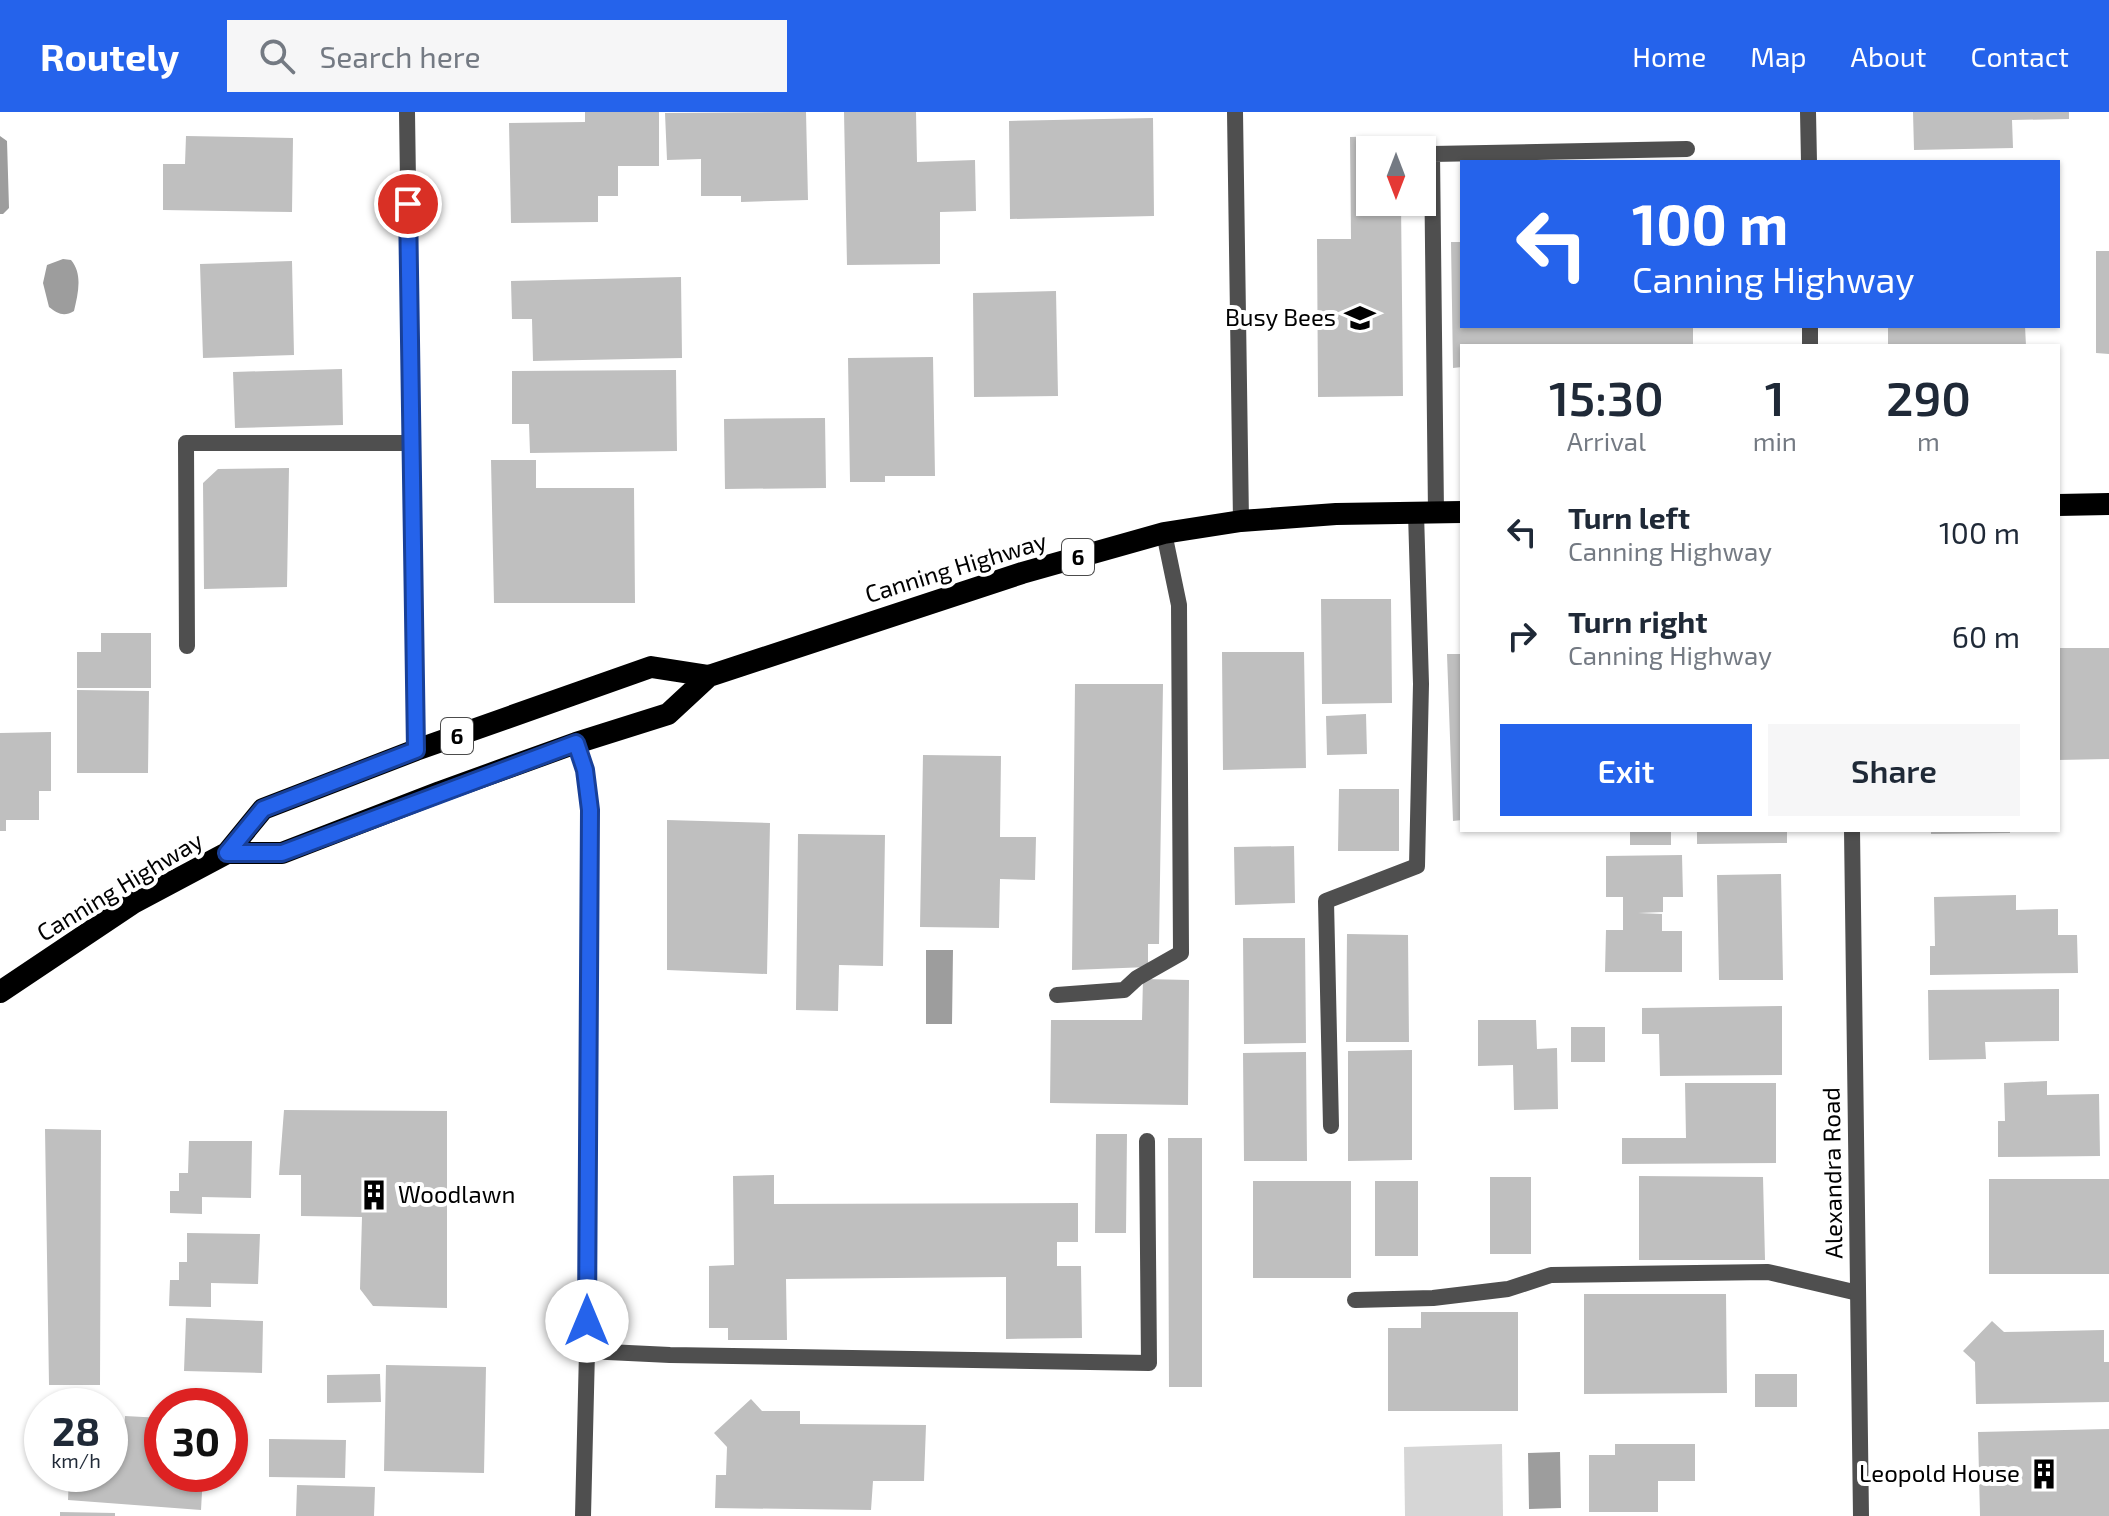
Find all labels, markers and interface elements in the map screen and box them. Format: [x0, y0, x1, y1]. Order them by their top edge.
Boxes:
search box [227, 20, 787, 92]
text: Routely [40, 33, 179, 79]
icon: search [255, 34, 299, 78]
text: Search here [319, 38, 481, 74]
text: Home [1632, 39, 1706, 73]
text: Map [1750, 39, 1807, 73]
text: About [1851, 39, 1926, 73]
text: Contact [1970, 39, 2069, 73]
north arrow [1356, 136, 1436, 216]
map controls [1356, 136, 1436, 216]
pin [374, 170, 442, 238]
icon: arrive [386, 182, 430, 226]
text: 100 m [1632, 189, 1788, 256]
icon: left [1500, 192, 1604, 296]
text: Canning Highway [1632, 257, 1914, 300]
school or university icon: Busy Bees [1343, 301, 1377, 335]
place label: Busy Bees [1225, 302, 1336, 331]
text: 15:30 [1549, 368, 1664, 426]
text: 1 [1765, 368, 1785, 426]
text: 290 [1886, 368, 1971, 426]
text: Arrival [1567, 425, 1646, 456]
text: min [1753, 425, 1797, 456]
text: m [1917, 425, 1940, 456]
text: Turn left [1568, 499, 1690, 535]
icon: left [1500, 510, 1544, 554]
text: 100 m [1939, 514, 2020, 550]
street label: Canning Highway [861, 525, 1050, 608]
text: Canning Highway [1568, 535, 1772, 566]
road number: 6 [1062, 539, 1094, 575]
text: Turn right [1568, 603, 1708, 639]
icon: right [1500, 614, 1544, 658]
text: 60 m [1952, 618, 2020, 654]
text: Canning Highway [1568, 639, 1772, 670]
road number: 6 [441, 718, 473, 754]
button: Exit [1500, 724, 1752, 816]
button: Share [1768, 724, 2020, 816]
street label: Canning Highway [31, 825, 208, 947]
street label: Alexandra Road [1816, 1087, 1847, 1259]
building icon: Woodlawn [357, 1178, 391, 1212]
place label: Woodlawn [398, 1179, 515, 1208]
position arrow [545, 1279, 629, 1363]
speed limit sign: 30 [144, 1388, 248, 1492]
text: 28 [52, 1406, 100, 1454]
text: km/h [51, 1448, 101, 1472]
building icon: Leopold House [2027, 1457, 2061, 1491]
place label: Leopold House [1859, 1458, 2020, 1487]

